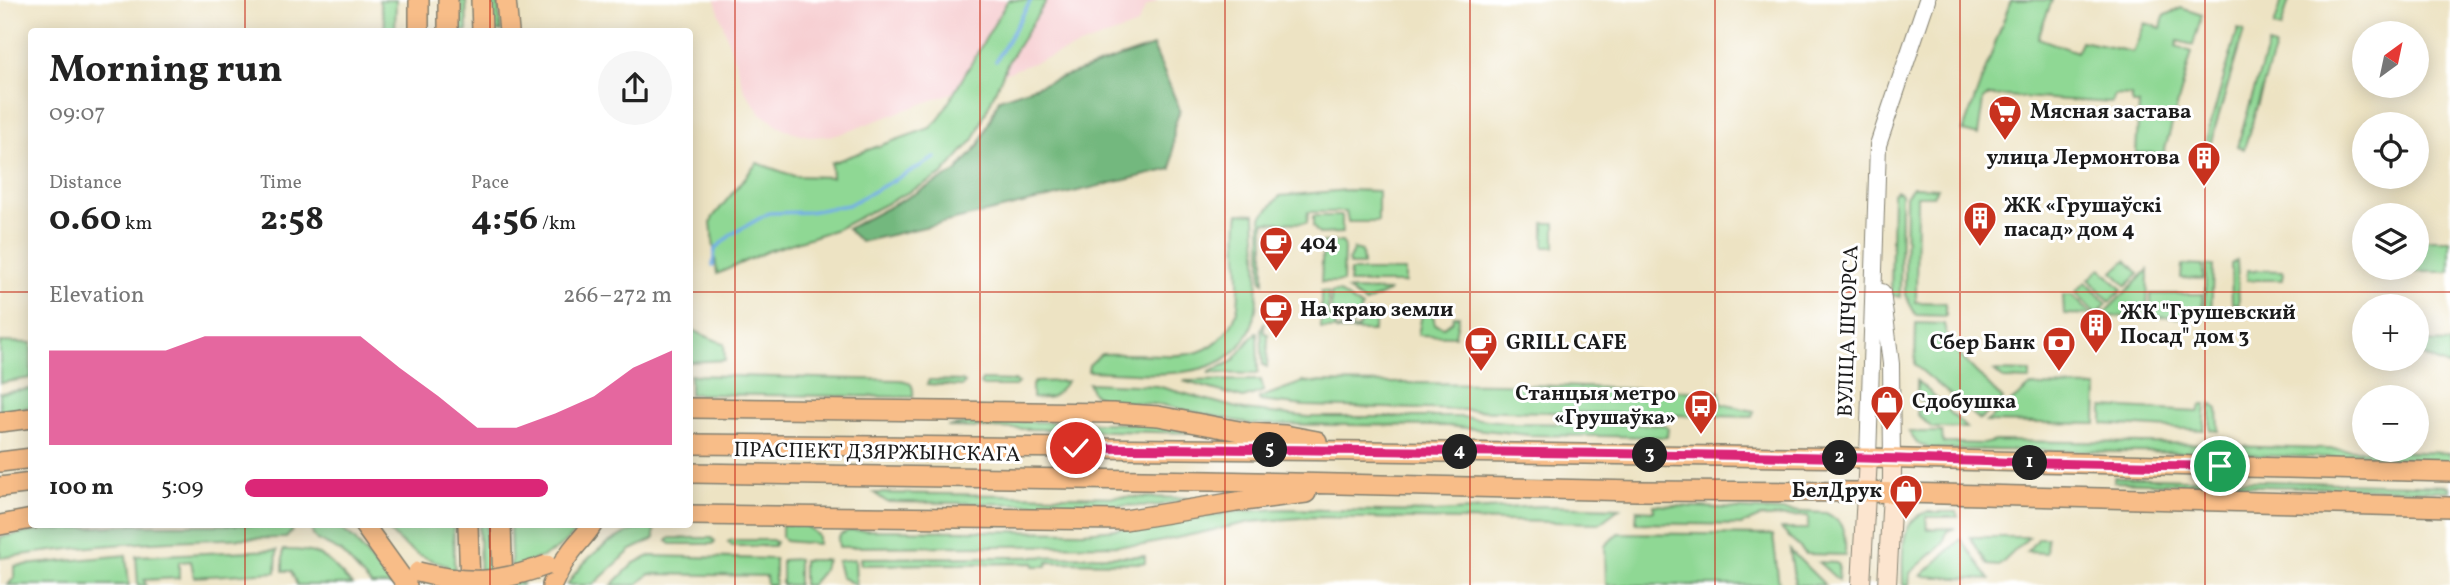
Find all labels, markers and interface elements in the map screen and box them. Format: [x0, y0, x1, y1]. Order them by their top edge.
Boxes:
north arrow [2352, 21, 2429, 98]
map controls [2352, 21, 2429, 462]
text: Morning run [49, 45, 283, 98]
button: share [598, 51, 672, 125]
supermarket icon: Мясная застава [1986, 93, 2024, 142]
text: 09:07 [49, 98, 105, 130]
place label: Мясная застава [2030, 98, 2192, 127]
button: locate [2352, 112, 2429, 189]
building icon: улица Лермонтова [2185, 139, 2223, 188]
place label: улица Лермонтова [1986, 144, 2180, 173]
text: Distance [49, 170, 122, 196]
text: Time [260, 170, 302, 196]
text: Pace [471, 170, 509, 196]
place label: ЖК «Грушаўскі пасад» дом 4 [2004, 192, 2162, 245]
text: 0.60 [49, 196, 121, 244]
text: 2:58 [260, 196, 324, 244]
text: 4:56 [471, 196, 538, 244]
building icon: ЖК «Грушаўскі пасад» дом 4 [1961, 199, 1999, 248]
button: layers [2352, 203, 2429, 280]
text: km [121, 211, 152, 237]
text: /km [538, 211, 576, 237]
cafe icon: 404 [1257, 224, 1295, 273]
place label: 404 [1300, 229, 1338, 258]
street label: ВУЛІЦА ШЧОРСА [1832, 244, 1867, 418]
text: Elevation [49, 280, 145, 312]
text: 266–272 m [563, 280, 672, 312]
cafe icon: На краю земли [1257, 291, 1295, 340]
button: + [2352, 294, 2429, 371]
place label: На краю земли [1300, 296, 1453, 325]
place label: ЖК "Грушевский Посад" дом 3 [2120, 299, 2296, 352]
building icon: ЖК "Грушевский Посад" дом 3 [2077, 306, 2115, 355]
cafe icon: GRILL CAFE [1462, 324, 1500, 373]
bank icon: Сбер Банк [2040, 324, 2078, 373]
place label: GRILL CAFE [1506, 329, 1627, 358]
place label: Сбер Банк [1930, 329, 2035, 358]
place label: Станцыя метро «Грушаўка» [1515, 380, 1676, 433]
shop icon: Сдобушка [1868, 383, 1906, 432]
button: − [2352, 385, 2429, 462]
bus stop icon: Станцыя метро «Грушаўка» [1682, 387, 1720, 436]
place label: Сдобушка [1912, 388, 2016, 417]
pin [1046, 418, 1106, 478]
icon: check [1057, 429, 1095, 467]
pin: 5 [1252, 433, 1288, 468]
pin: 4 [1442, 434, 1478, 470]
street label: ПРАСПЕКТ ДЗЯРЖЫНСКАГА [733, 436, 1021, 470]
text: 5 [1265, 436, 1274, 462]
pin [2190, 436, 2250, 496]
text: 4 [1454, 438, 1465, 464]
pin: 3 [1632, 438, 1668, 472]
pin: 2 [1822, 440, 1857, 476]
text: 3 [1645, 441, 1654, 467]
text: 2 [1835, 444, 1844, 470]
pin: 1 [2012, 446, 2048, 480]
icon: arrive [2201, 447, 2239, 485]
text: 1 [2026, 449, 2033, 475]
text: 100 m [49, 472, 114, 504]
text: 5:09 [161, 472, 203, 504]
shop icon: БелДрук [1887, 472, 1925, 521]
place label: БелДрук [1792, 477, 1882, 506]

